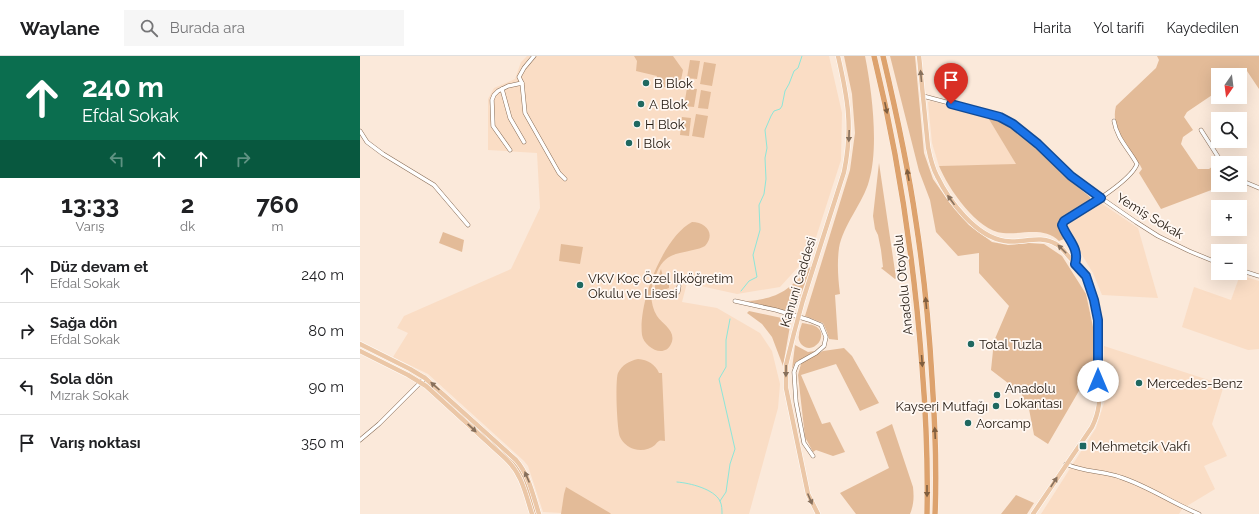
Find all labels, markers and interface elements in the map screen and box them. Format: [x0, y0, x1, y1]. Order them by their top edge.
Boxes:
search box [124, 10, 404, 46]
text: Waylane [20, 17, 100, 39]
icon: search [138, 17, 160, 39]
text: Burada ara [170, 19, 245, 37]
text: Harita [1033, 20, 1071, 36]
text: Yol tarifi [1093, 20, 1144, 36]
text: Kaydedilen [1166, 20, 1239, 36]
pin [934, 63, 968, 104]
north arrow [1211, 68, 1247, 104]
map controls [1211, 68, 1247, 280]
one-way arrow [918, 69, 924, 82]
icon: arrive [940, 69, 962, 91]
text: 240 m [82, 71, 164, 104]
icon: ahead [16, 72, 68, 124]
place label: B Blok [654, 76, 693, 91]
marker: B Blok [641, 78, 651, 88]
place label: A Blok [649, 97, 688, 112]
marker: A Blok [636, 99, 646, 109]
one-way arrow [883, 101, 889, 114]
text: Efdal Sokak [82, 105, 179, 126]
button: search [1211, 112, 1247, 148]
place label: H Blok [645, 117, 685, 132]
marker: H Blok [632, 119, 642, 129]
one-way arrow [845, 130, 852, 142]
place label: I Blok [637, 136, 670, 151]
marker: I Blok [624, 138, 634, 148]
icon: left [106, 148, 128, 170]
icon: ahead [148, 148, 170, 170]
icon: ahead [190, 148, 212, 170]
icon: right [232, 148, 254, 170]
button: layers [1211, 156, 1247, 192]
one-way arrow [904, 169, 910, 181]
text: 13:33 [61, 190, 119, 219]
text: 2 [181, 190, 194, 219]
text: 760 [256, 190, 299, 219]
street label: Yemiş Sokak [1114, 190, 1186, 242]
one-way arrow [947, 194, 955, 205]
button: + [1211, 200, 1247, 236]
text: Varış [76, 219, 105, 234]
text: dk [180, 219, 195, 234]
text: m [272, 219, 284, 234]
street label: Anadolu Otoyolu [890, 234, 916, 336]
street label: Kanuni Caddesi [777, 235, 819, 329]
one-way arrow [1057, 244, 1067, 254]
button: − [1211, 244, 1247, 280]
text: Düz devam et [50, 258, 148, 276]
icon: ahead [16, 264, 38, 286]
text: 240 m [301, 266, 344, 284]
place label: VKV Koç Özel İlköğretim Okulu ve Lisesi [588, 270, 733, 301]
text: Efdal Sokak [50, 276, 120, 291]
marker: VKV Koç Özel İlköğretim Okulu ve Lisesi [575, 280, 585, 290]
one-way arrow [923, 297, 929, 309]
text: Sağa dön [50, 314, 117, 332]
icon: right [16, 320, 38, 342]
text: 80 m [308, 322, 344, 340]
text: Efdal Sokak [50, 332, 120, 347]
place label: Total Tuzla [979, 337, 1042, 352]
marker: Total Tuzla [966, 339, 976, 349]
one-way arrow [918, 355, 925, 367]
position arrow [1077, 360, 1119, 402]
one-way arrow [783, 365, 790, 377]
text: Sola dön [50, 370, 113, 388]
icon: left [16, 376, 38, 398]
place label: Mercedes-Benz [1147, 376, 1243, 391]
text: 90 m [308, 378, 344, 396]
marker: Mercedes-Benz [1134, 378, 1144, 388]
one-way arrow [430, 381, 440, 391]
place label: Anadolu Lokantası [1005, 381, 1062, 411]
text: Mızrak Sokak [50, 388, 129, 403]
marker: Anadolu Lokantası [992, 390, 1002, 400]
place label: Kayseri Mutfağı [896, 399, 988, 414]
marker: Kayseri Mutfağı [991, 401, 1001, 411]
place label: Aorcamp [976, 416, 1031, 431]
marker: Aorcamp [963, 418, 973, 428]
one-way arrow [467, 423, 477, 433]
one-way arrow [931, 427, 938, 439]
icon: arrive [16, 432, 38, 454]
text: Varış noktası [50, 434, 141, 452]
text: 350 m [301, 434, 344, 452]
place label: Mehmetçik Vakfı [1091, 439, 1190, 454]
marker: Mehmetçik Vakfı [1078, 441, 1088, 451]
one-way arrow [523, 471, 530, 483]
one-way arrow [1051, 476, 1058, 487]
one-way arrow [924, 485, 930, 498]
one-way arrow [807, 493, 813, 504]

